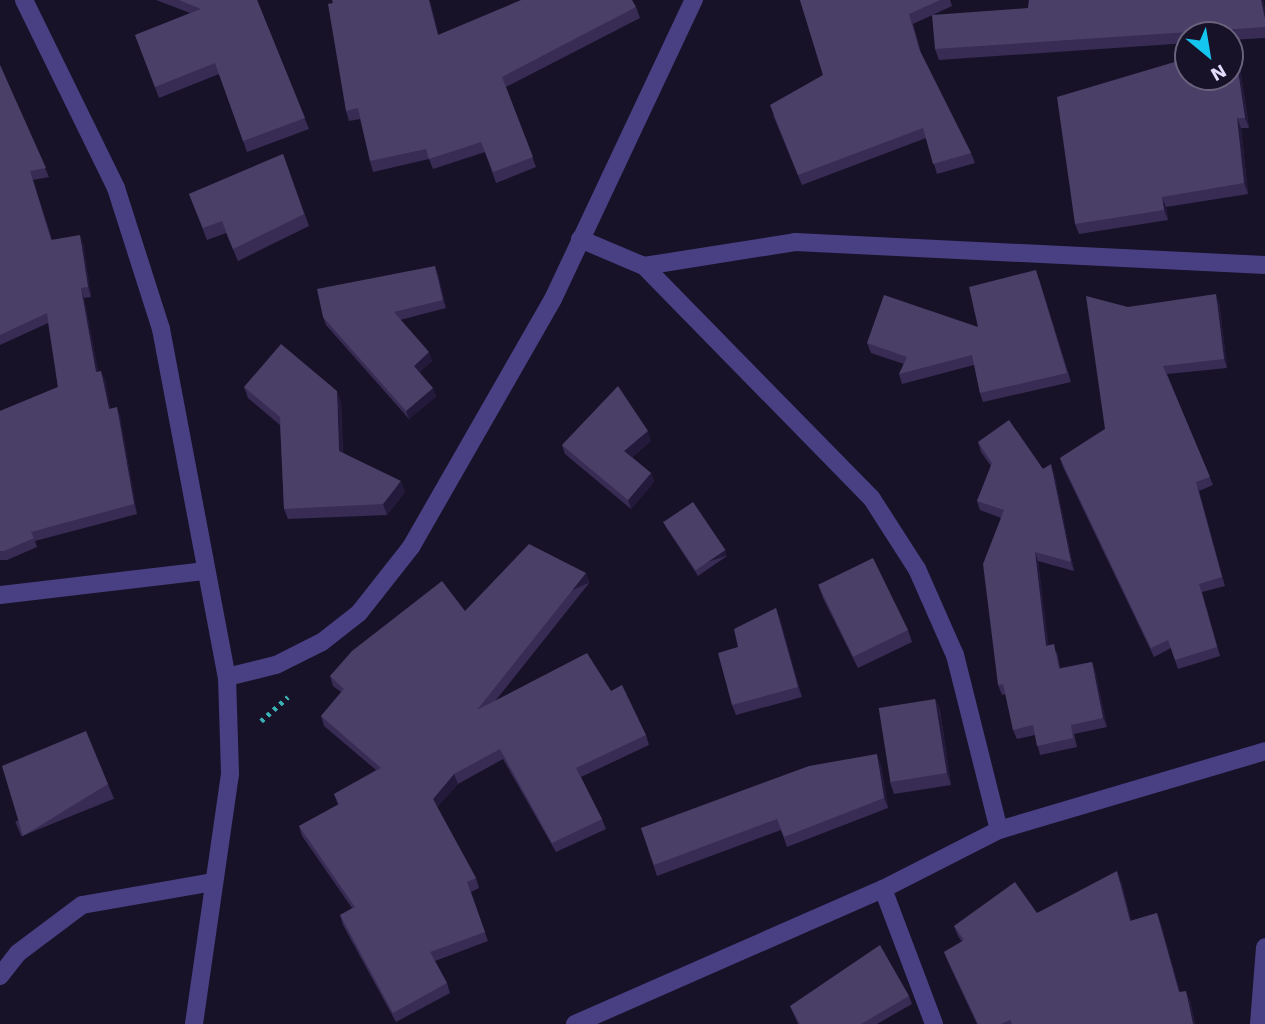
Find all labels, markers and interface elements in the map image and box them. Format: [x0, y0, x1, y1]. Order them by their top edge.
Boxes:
north arrow [1174, 21, 1244, 91]
text: N [1207, 59, 1231, 86]

